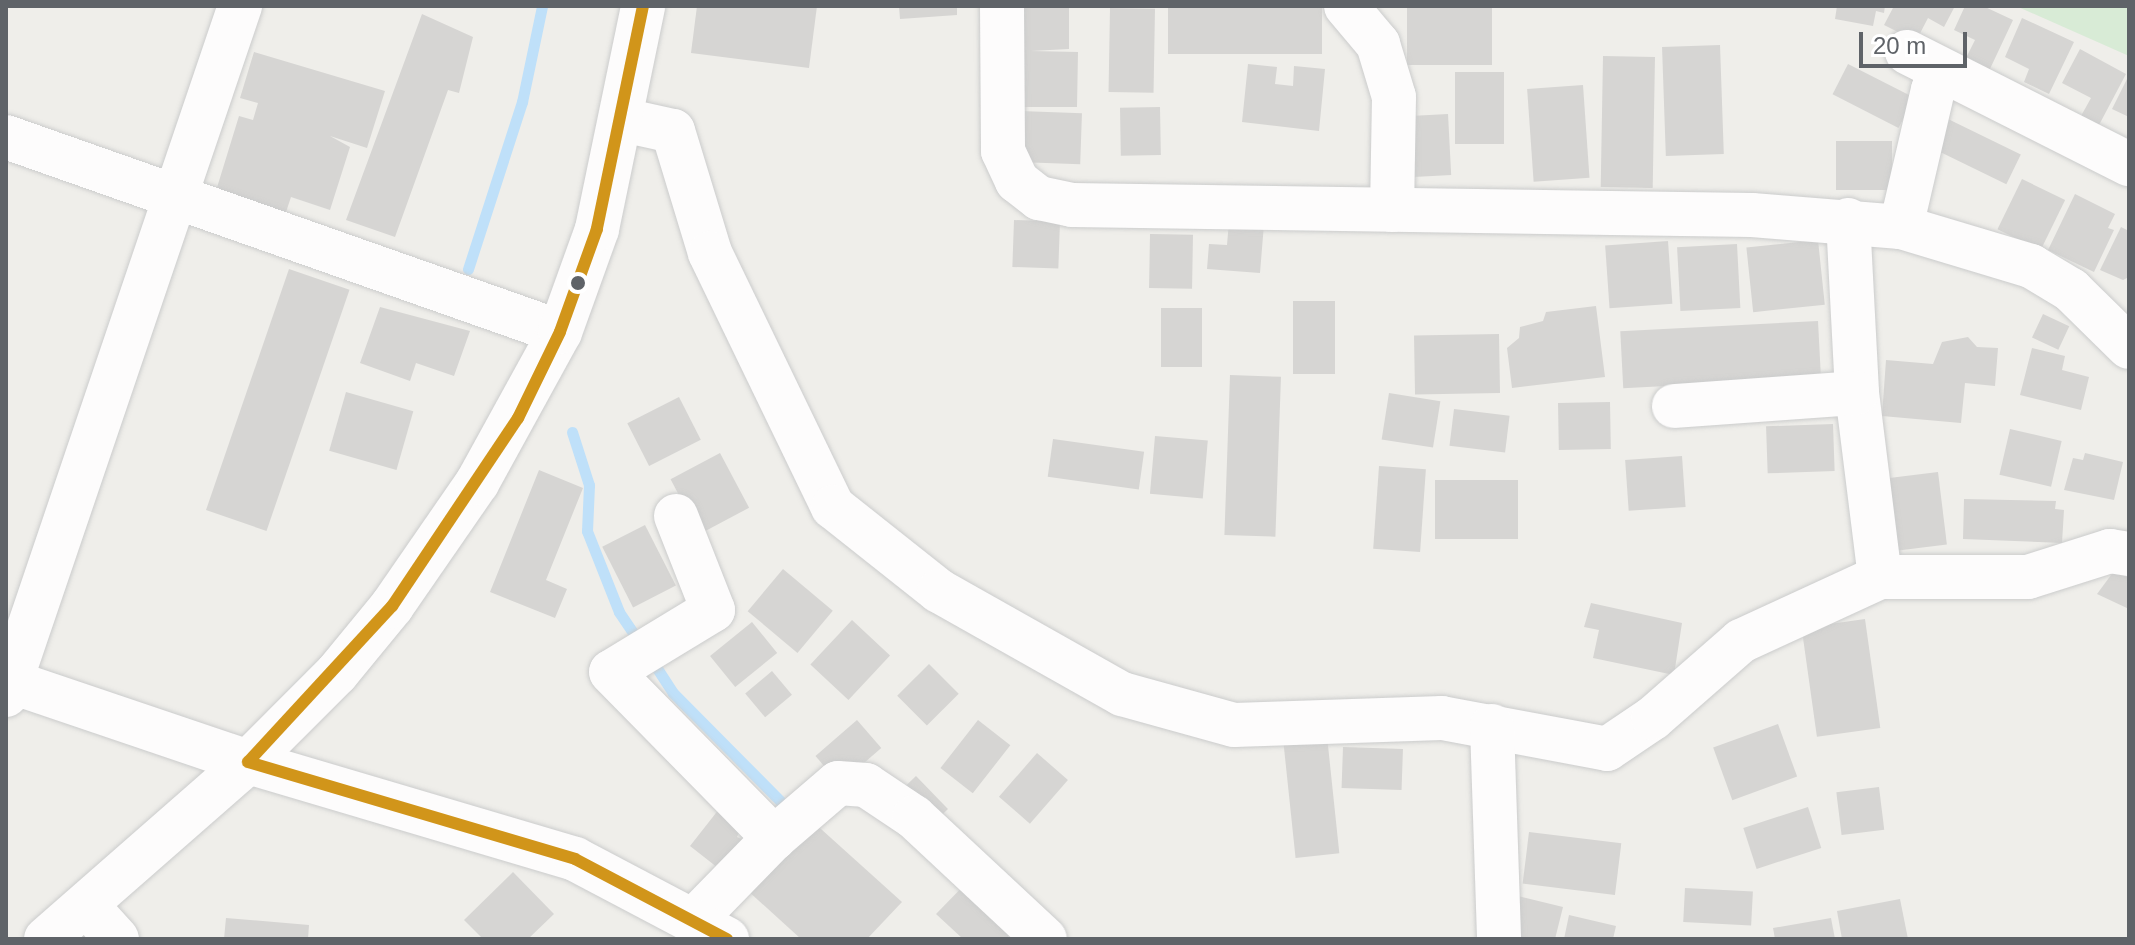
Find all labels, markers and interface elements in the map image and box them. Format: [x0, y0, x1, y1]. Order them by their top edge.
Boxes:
scale bar [1863, 16, 1971, 66]
text: 20 m [1873, 32, 1926, 59]
unlabelled marker [570, 275, 586, 291]

